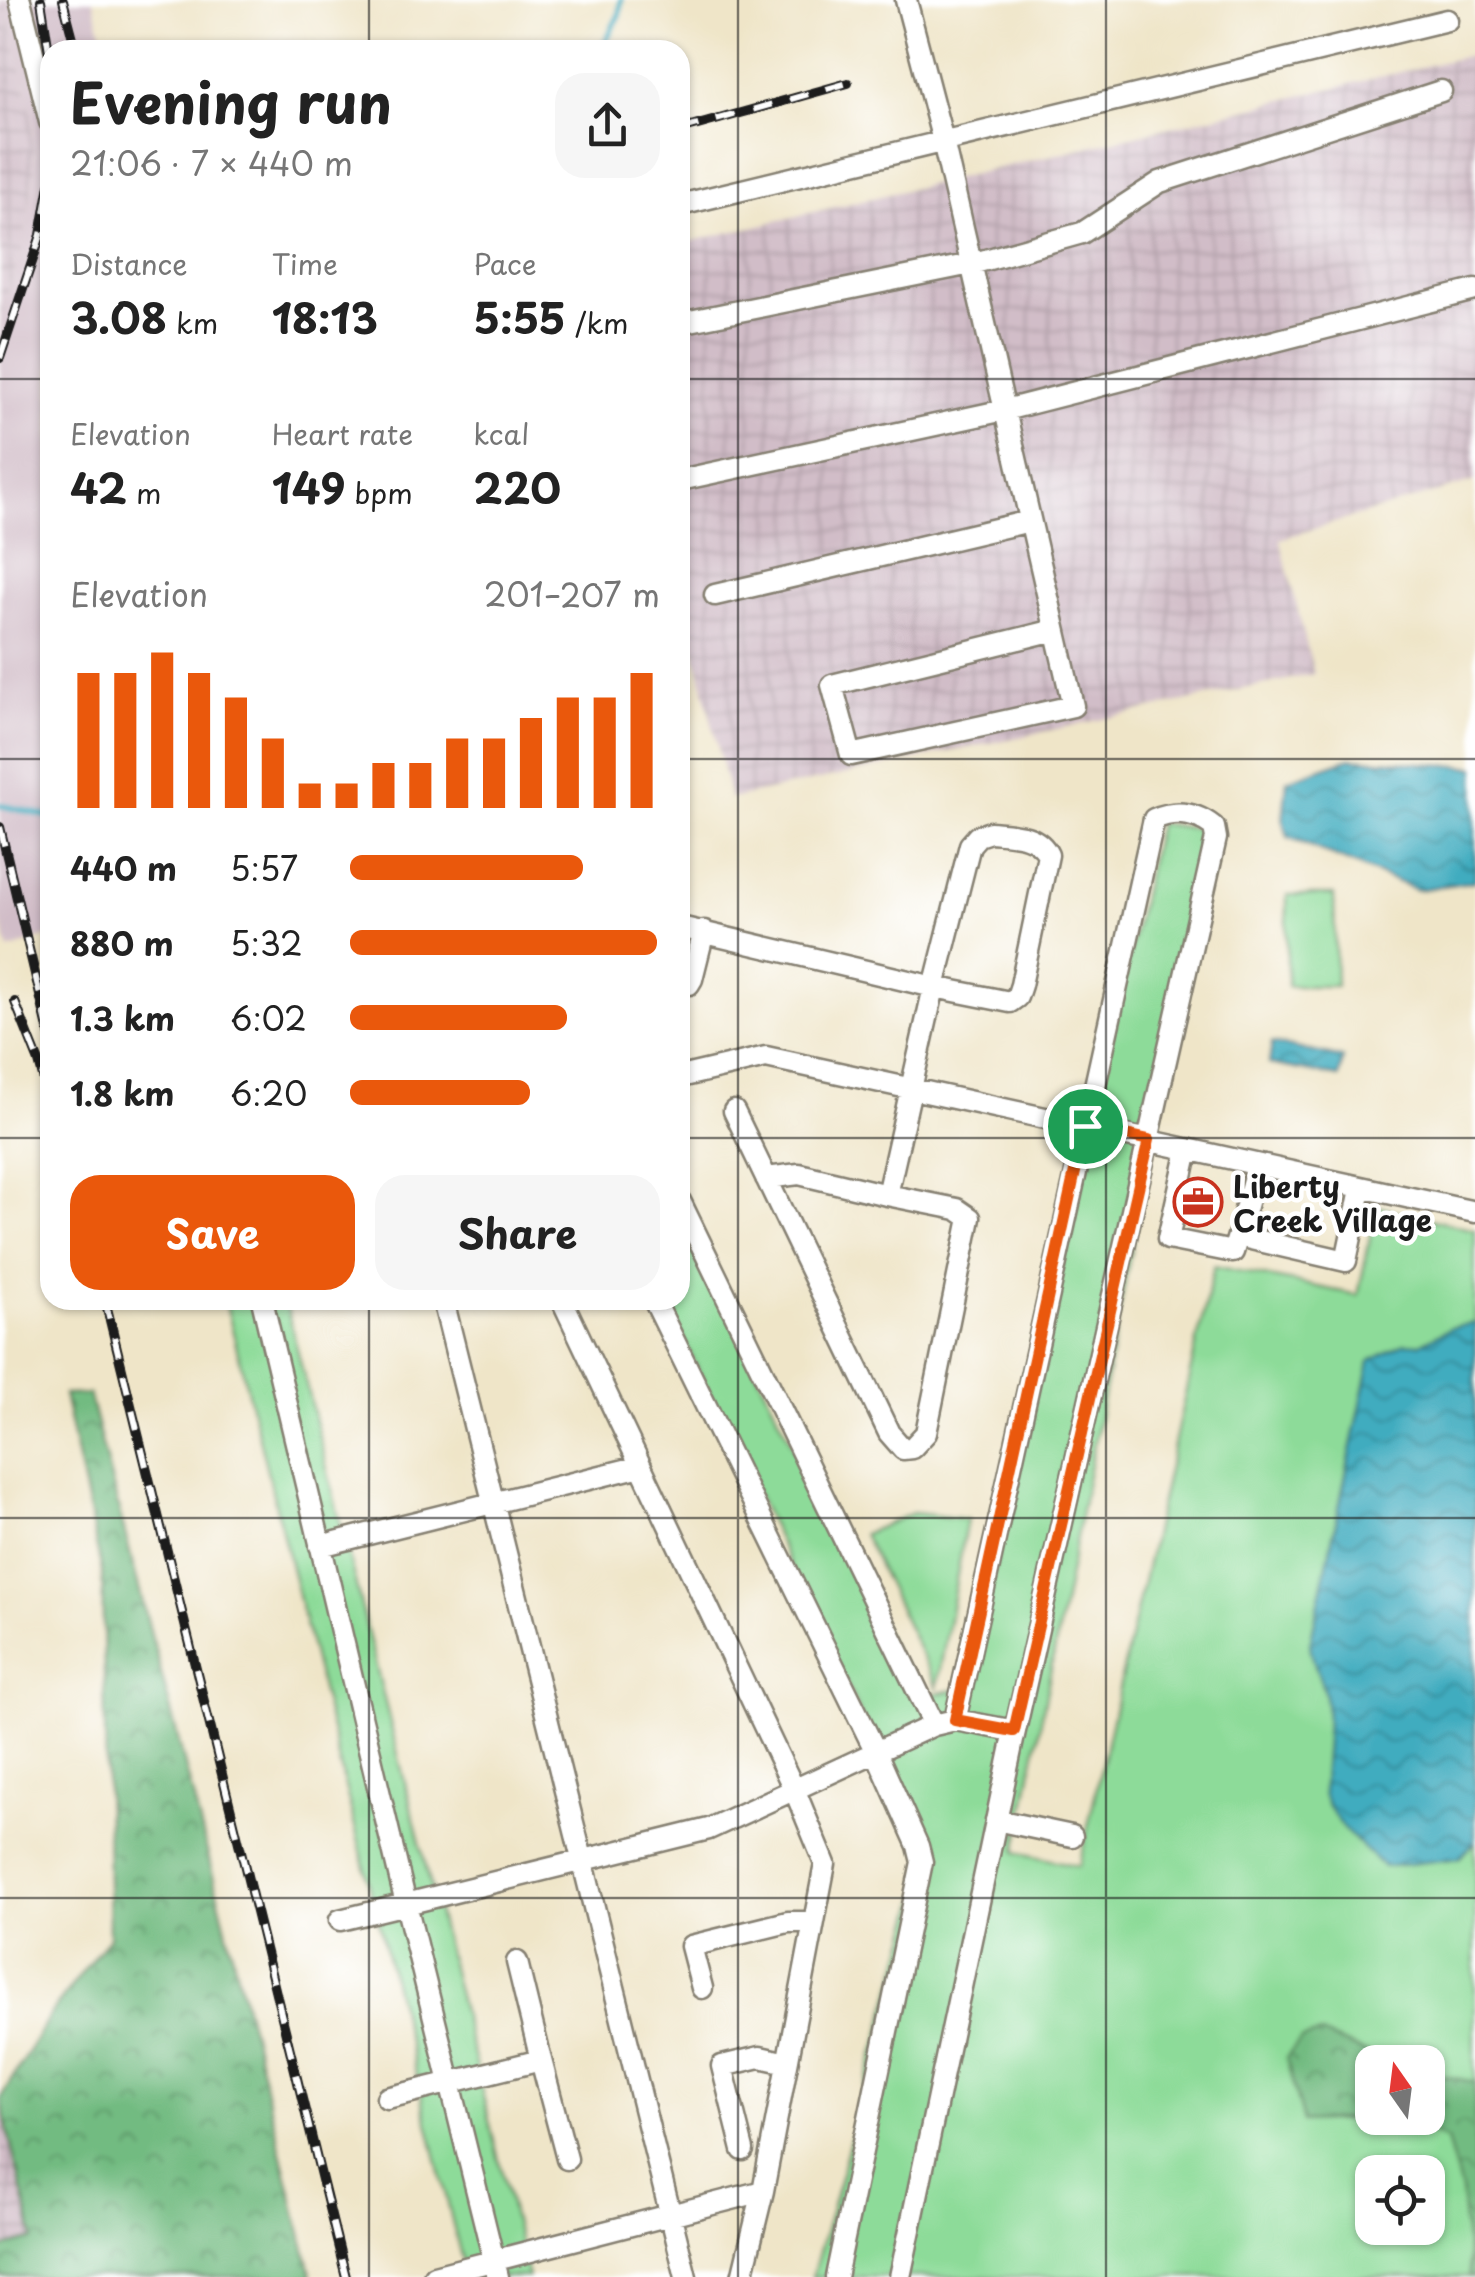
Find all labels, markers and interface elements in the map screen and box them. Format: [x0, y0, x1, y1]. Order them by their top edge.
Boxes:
text: Evening run [70, 60, 392, 143]
button: share [555, 73, 660, 178]
text: 21:06 · 7 × 440 m [70, 139, 353, 187]
text: Distance [70, 242, 188, 285]
text: Time [272, 242, 338, 285]
text: Pace [473, 242, 537, 285]
text: 3.08 [70, 285, 167, 348]
text: 18:13 [272, 285, 378, 348]
text: 5:55 [473, 285, 566, 348]
text: km [167, 301, 218, 344]
text: /km [566, 301, 629, 344]
text: Elevation [70, 412, 191, 455]
text: Heart rate [272, 412, 413, 455]
text: kcal [473, 412, 529, 455]
text: 42 [70, 455, 127, 518]
text: 149 [272, 455, 346, 518]
text: 220 [473, 455, 561, 518]
text: m [127, 471, 162, 514]
text: bpm [346, 471, 413, 514]
text: Elevation [70, 570, 208, 618]
text: 201–207 m [484, 570, 660, 618]
text: 440 m [70, 844, 177, 892]
text: 5:57 [230, 844, 298, 892]
text: 880 m [70, 919, 174, 967]
text: 5:32 [230, 919, 303, 967]
text: 1.3 km [70, 994, 175, 1042]
text: 6:02 [230, 994, 307, 1042]
text: 1.8 km [70, 1069, 174, 1117]
text: 6:20 [230, 1069, 307, 1117]
pin [1043, 1084, 1128, 1169]
icon: arrive [1058, 1099, 1113, 1154]
place label: Liberty Creek Village [1233, 1163, 1432, 1242]
button: Save [70, 1175, 355, 1290]
button: Share [375, 1175, 660, 1290]
office icon: Liberty Creek Village [1172, 1176, 1224, 1228]
north arrow [1355, 2045, 1445, 2135]
map controls [1355, 2045, 1445, 2245]
button: locate [1355, 2155, 1445, 2245]

